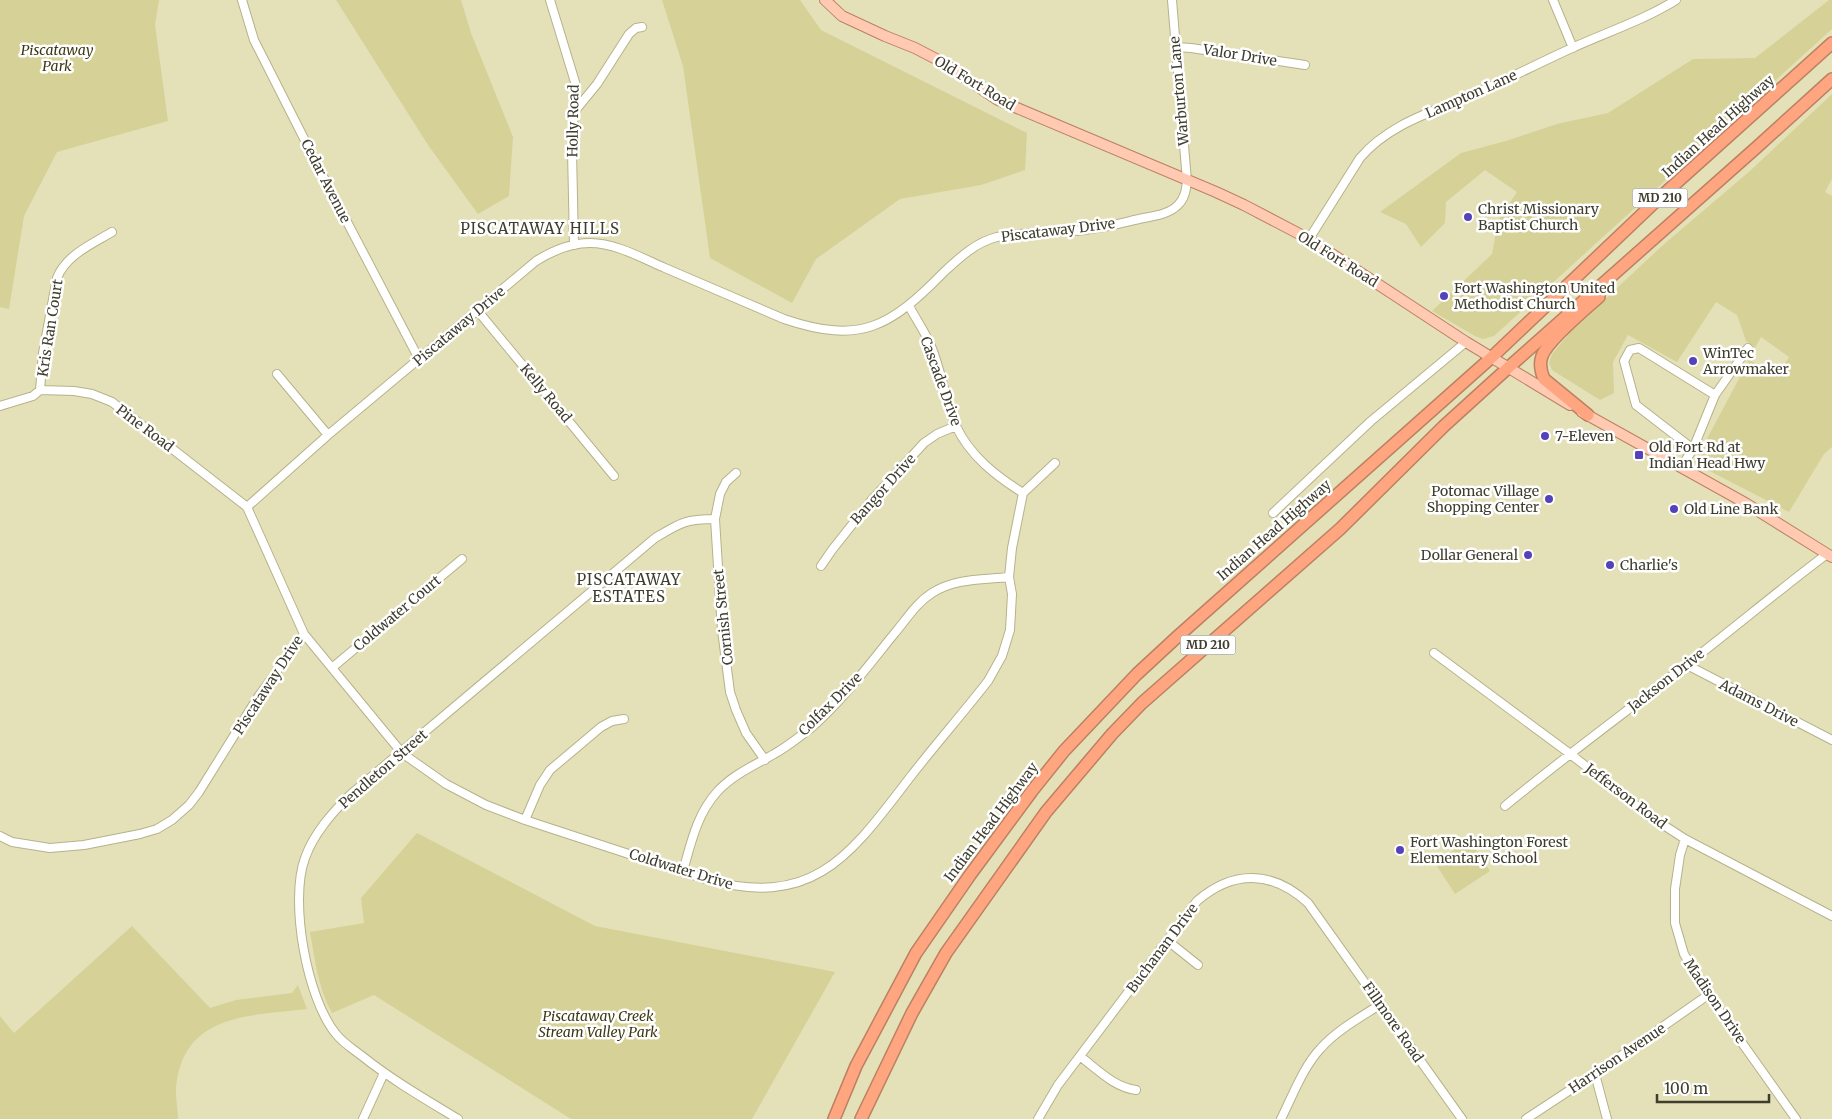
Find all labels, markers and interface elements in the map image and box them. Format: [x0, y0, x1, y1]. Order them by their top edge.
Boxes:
street label: Warburton Lane [1165, 36, 1193, 147]
street label: Valor Drive [1201, 40, 1278, 70]
park label: Piscataway Park [21, 41, 94, 75]
street label: Old Fort Road [931, 52, 1019, 115]
street label: Lampton Lane [1423, 66, 1519, 122]
street label: Indian Head Highway [1658, 70, 1779, 181]
street label: Holly Road [563, 84, 583, 158]
street label: Cedar Avenue [297, 136, 355, 226]
road number: MD 210 [1632, 188, 1688, 208]
place label: Christ Missionary Baptist Church [1478, 200, 1600, 234]
marker: Christ Missionary Baptist Church [1462, 211, 1474, 223]
street label: Piscataway Drive [1000, 214, 1116, 246]
district label: PISCATAWAY HILLS [460, 219, 620, 238]
street label: Old Fort Road [1295, 227, 1382, 291]
street label: Kris Ran Court [33, 277, 67, 378]
place label: Fort Washington United Methodist Church [1454, 279, 1616, 313]
street label: Piscataway Drive [409, 282, 509, 370]
marker: Fort Washington United Methodist Church [1438, 290, 1450, 302]
street label: Cascade Drive [916, 334, 966, 428]
place label: WinTec Arrowmaker [1702, 344, 1789, 378]
marker: WinTec Arrowmaker [1687, 355, 1699, 367]
street label: Kelly Road [516, 360, 576, 426]
street label: Pine Road [113, 401, 178, 456]
place label: 7-Eleven [1555, 427, 1614, 445]
marker: 7-Eleven [1539, 430, 1551, 442]
place label: Old Fort Rd at Indian Head Hwy [1649, 438, 1766, 472]
marker: Old Fort Rd at Indian Head Hwy [1633, 449, 1645, 461]
street label: Bangor Drive [847, 450, 919, 528]
street label: Indian Head Highway [1213, 475, 1335, 584]
place label: Potomac Village Shopping Center [1427, 482, 1539, 516]
marker: Potomac Village Shopping Center [1543, 493, 1555, 505]
place label: Old Line Bank [1684, 500, 1779, 518]
marker: Old Line Bank [1668, 503, 1680, 515]
place label: Dollar General [1421, 546, 1519, 564]
marker: Dollar General [1522, 549, 1534, 561]
place label: Charlie's [1620, 556, 1678, 574]
marker: Charlie's [1604, 559, 1616, 571]
street label: Cornish Street [709, 568, 737, 666]
district label: PISCATAWAY ESTATES [576, 570, 682, 606]
street label: Coldwater Court [350, 571, 445, 655]
street label: Piscataway Drive [229, 632, 307, 738]
road number: MD 210 [1180, 636, 1236, 654]
street label: Jackson Drive [1623, 645, 1708, 716]
street label: Colfax Drive [795, 669, 865, 739]
street label: Adams Drive [1716, 675, 1802, 731]
street label: Pendleton Street [335, 725, 431, 812]
street label: Indian Head Highway [940, 758, 1042, 885]
street label: Jefferson Road [1581, 759, 1671, 833]
place label: Fort Washington Forest Elementary School [1410, 833, 1569, 867]
marker: Fort Washington Forest Elementary School [1394, 844, 1406, 856]
street label: Coldwater Drive [627, 845, 735, 893]
street label: Buchanan Drive [1122, 900, 1202, 996]
street label: Madison Drive [1680, 955, 1750, 1047]
street label: Fillmore Road [1359, 978, 1428, 1066]
park label: Piscataway Creek Stream Valley Park [538, 1007, 658, 1041]
street label: Harrison Avenue [1565, 1019, 1669, 1097]
scale bar [1657, 1072, 1770, 1104]
text: 100 m [1664, 1079, 1708, 1098]

